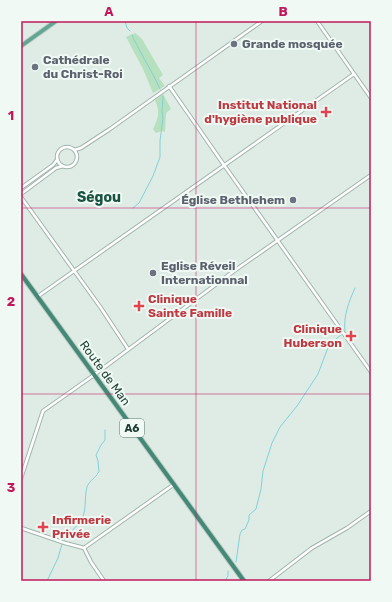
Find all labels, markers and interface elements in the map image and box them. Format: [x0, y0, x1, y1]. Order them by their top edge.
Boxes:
text: A [104, 4, 114, 19]
text: B [278, 4, 288, 19]
place label: Grande mosquée [242, 37, 343, 51]
marker: Grande mosquée [229, 39, 239, 49]
place label: Cathédrale du Christ-Roi [43, 53, 123, 81]
marker: Cathédrale du Christ-Roi [30, 62, 40, 72]
place label: Institut National d'hygiène publique [204, 98, 317, 126]
marker: Institut National d'hygiène publique [320, 106, 332, 118]
text: 1 [8, 108, 14, 123]
district label: Ségou [77, 189, 121, 206]
place label: Église Bethlehem [181, 193, 285, 207]
marker: Église Bethlehem [288, 195, 298, 205]
place label: Eglise Réveil Internationnal [161, 259, 248, 287]
marker: Eglise Réveil Internationnal [148, 268, 158, 278]
place label: Clinique Sainte Famille [148, 292, 232, 320]
text: 2 [7, 294, 15, 309]
marker: Clinique Sainte Famille [133, 300, 145, 312]
place label: Clinique Huberson [284, 322, 342, 350]
marker: Clinique Huberson [345, 330, 357, 342]
street label: Route de Man [77, 338, 133, 408]
road number: A6 [120, 419, 144, 437]
text: 3 [7, 480, 16, 495]
place label: Infirmerie Privée [52, 513, 111, 541]
marker: Infirmerie Privée [37, 521, 49, 533]

